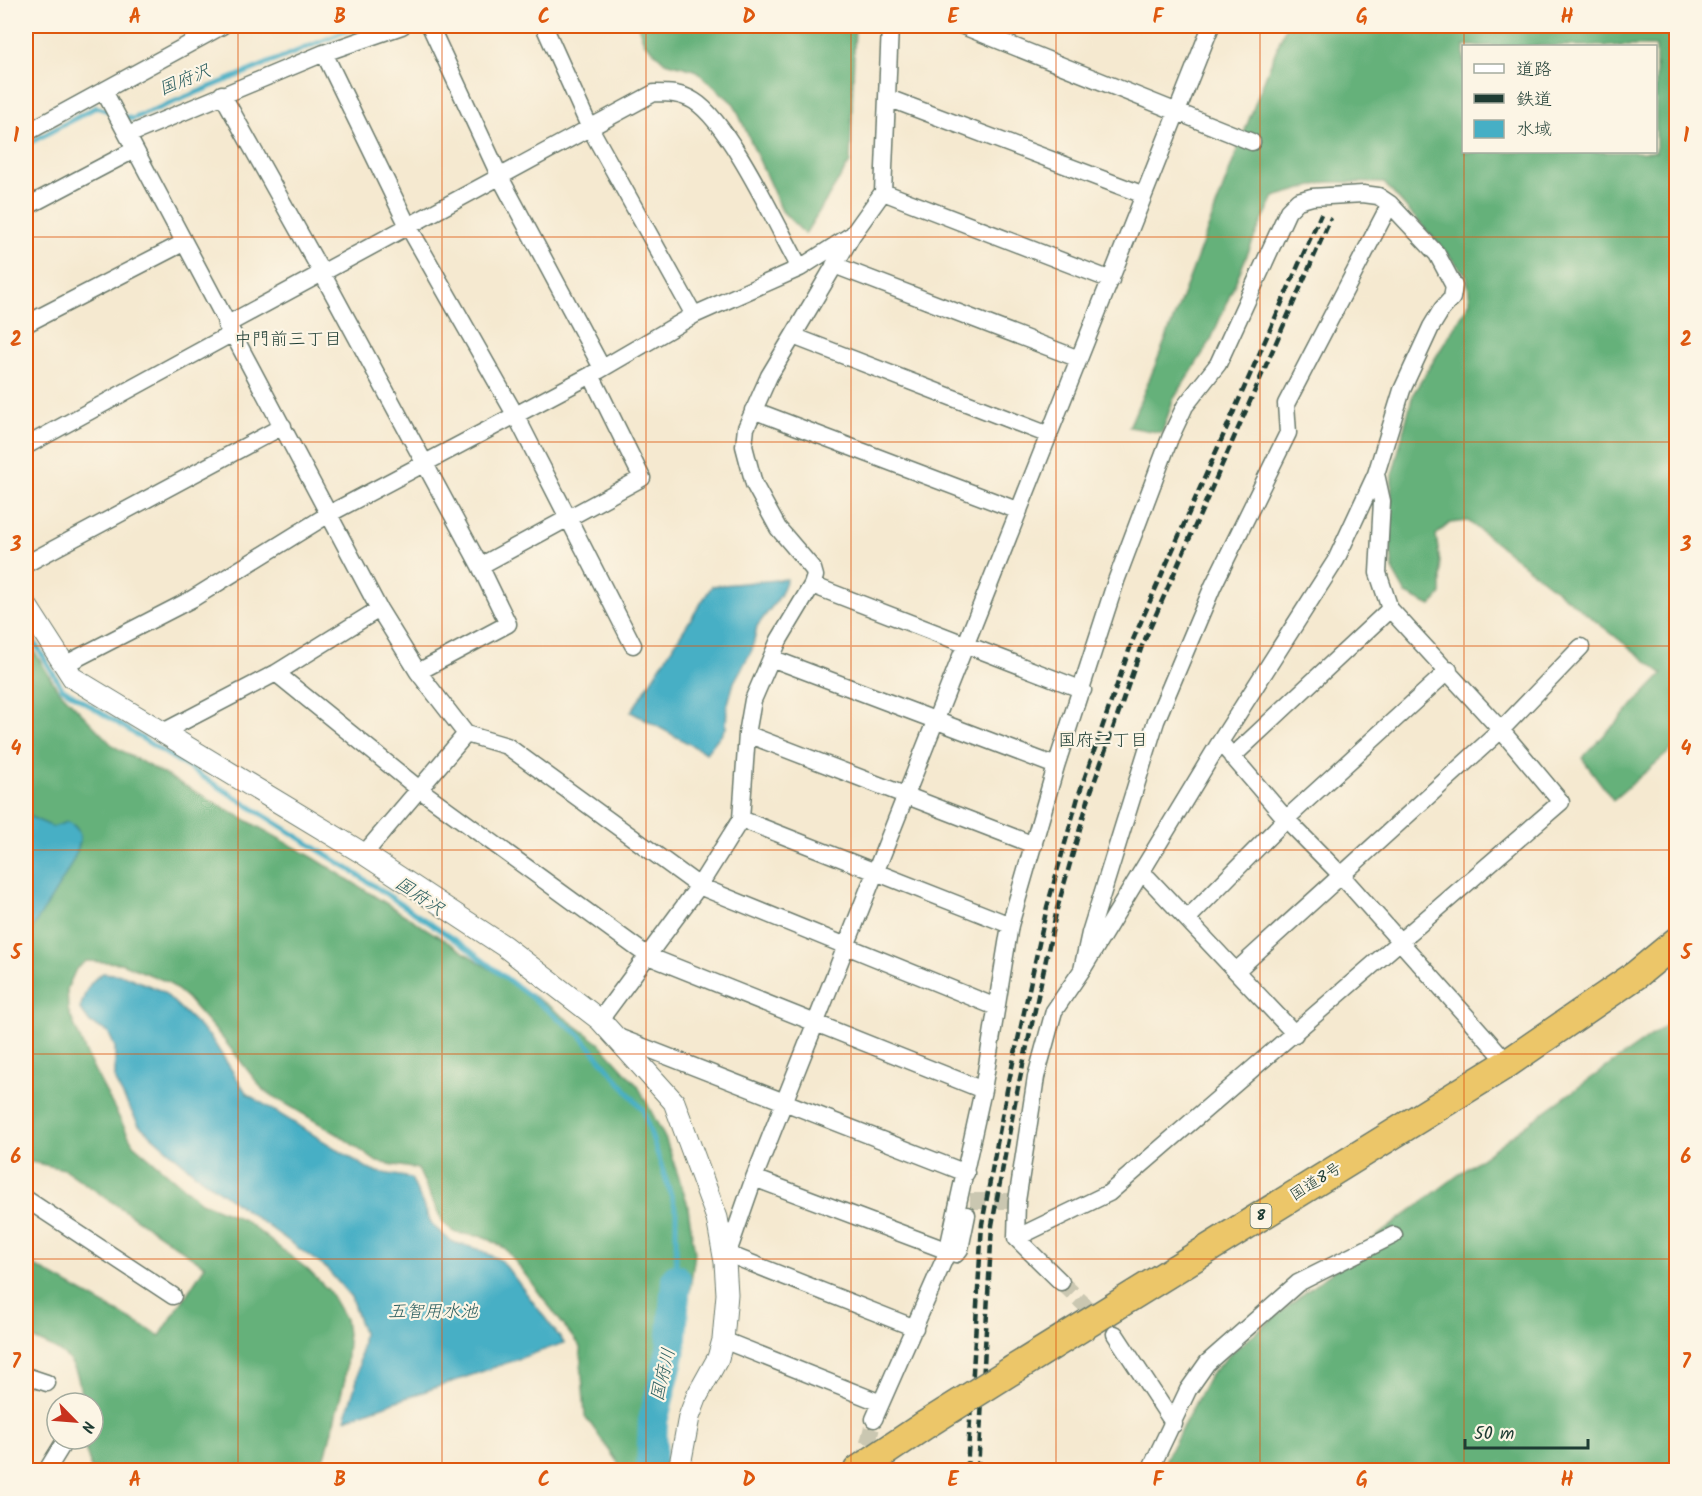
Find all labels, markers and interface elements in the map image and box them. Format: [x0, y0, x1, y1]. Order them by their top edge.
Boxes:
text: A [129, 2, 141, 34]
text: B [334, 2, 346, 34]
text: C [538, 2, 550, 34]
text: D [742, 2, 756, 34]
text: E [947, 2, 959, 34]
text: F [1153, 2, 1165, 34]
text: G [1356, 2, 1368, 34]
text: H [1560, 2, 1574, 34]
legend [1462, 45, 1657, 153]
text: 道路 [1516, 56, 1552, 85]
water label: 国府沢 [155, 57, 216, 105]
text: 鉄道 [1516, 86, 1552, 115]
text: 水域 [1516, 116, 1552, 145]
text: 1 [13, 121, 19, 153]
text: 1 [1683, 121, 1689, 153]
text: 2 [10, 325, 22, 357]
text: 2 [1680, 325, 1692, 357]
district label: 中門前三丁目 [234, 326, 342, 355]
text: 3 [10, 530, 22, 562]
text: 3 [1680, 530, 1692, 562]
district label: 国府二丁目 [1058, 727, 1148, 756]
text: 4 [11, 734, 22, 766]
text: 4 [1681, 734, 1692, 766]
water label: 国府沢 [389, 870, 450, 925]
text: 5 [10, 938, 23, 970]
text: 5 [1680, 938, 1693, 970]
text: 6 [11, 1142, 22, 1174]
text: 6 [1681, 1142, 1692, 1174]
street label: 国道8号 [1285, 1156, 1347, 1208]
road number: 8 [1250, 1204, 1272, 1228]
water label: 五智用水池 [388, 1298, 479, 1327]
water label: 国府川 [644, 1345, 684, 1405]
text: 7 [11, 1347, 21, 1379]
text: 7 [1681, 1347, 1691, 1379]
north arrow [45, 1391, 105, 1451]
scale bar [1465, 1412, 1588, 1450]
text: N [74, 1417, 101, 1437]
text: 50 m [1474, 1420, 1514, 1449]
text: A [129, 1465, 141, 1496]
text: B [334, 1465, 346, 1496]
text: C [538, 1465, 550, 1496]
text: D [742, 1465, 756, 1496]
text: E [947, 1465, 959, 1496]
text: F [1153, 1465, 1165, 1496]
text: G [1356, 1465, 1368, 1496]
text: H [1560, 1465, 1574, 1496]

